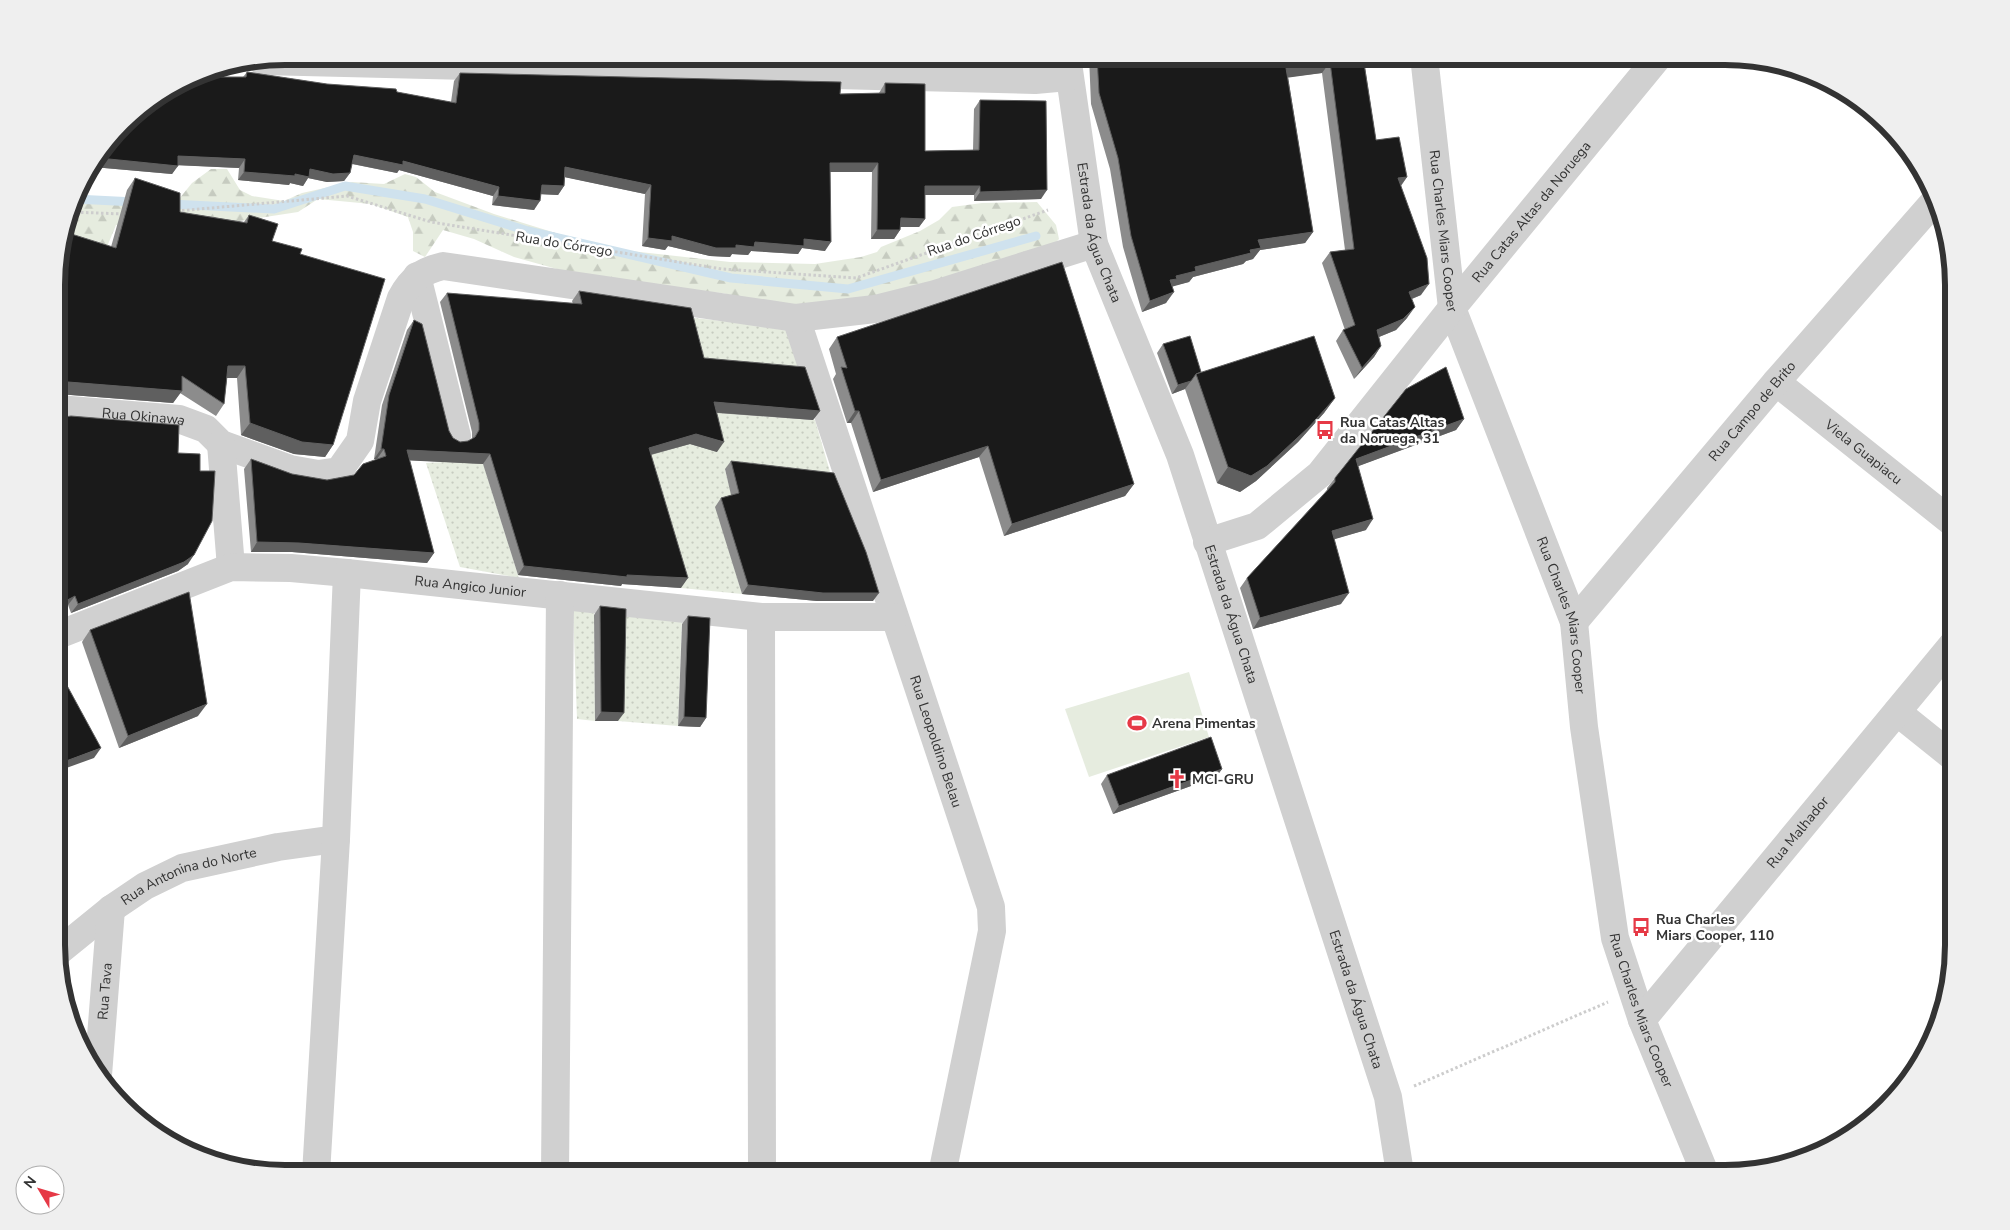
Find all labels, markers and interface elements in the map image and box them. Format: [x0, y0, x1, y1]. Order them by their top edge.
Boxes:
street label: Rua Catas Altas da Noruega [1467, 137, 1595, 286]
street label: Rua Charles Miars Cooper [1425, 149, 1462, 315]
street label: Estrada da Água Chata [1073, 161, 1126, 305]
street label: Rua do Córrego [925, 211, 1024, 261]
street label: Rua do Córrego [514, 227, 614, 261]
street label: Rua Campo de Brito [1704, 357, 1800, 465]
street label: Rua Okinawa [101, 403, 188, 430]
place label: Rua Catas Altas da Noruega, 31 [1340, 413, 1444, 448]
street label: Viela Guapiacu [1820, 414, 1906, 489]
bus stop icon: Rua Catas Altas da Noruega, 31 [1314, 419, 1336, 441]
street label: Rua Charles Miars Cooper [1532, 534, 1590, 695]
street label: Estrada da Água Chata [1200, 542, 1263, 686]
street label: Rua Angico Junior [413, 571, 527, 601]
street label: Rua Leopoldino Belau [905, 673, 967, 810]
sports icon: Arena Pimentas [1126, 712, 1148, 734]
place label: Arena Pimentas [1152, 714, 1256, 733]
church icon: MCI-GRU [1166, 768, 1188, 790]
place label: MCI-GRU [1192, 770, 1254, 789]
street label: Rua Malhador [1762, 792, 1833, 872]
street label: Rua Antonina do Norte [117, 842, 258, 909]
place label: Rua Charles Miars Cooper, 110 [1656, 910, 1774, 945]
bus stop icon: Rua Charles Miars Cooper, 110 [1630, 916, 1652, 938]
street label: Estrada da Água Chata [1325, 928, 1388, 1071]
street label: Rua Charles Miars Cooper [1605, 932, 1678, 1090]
street label: Rua Tava [93, 962, 116, 1021]
north arrow [15, 1165, 65, 1215]
text: N [19, 1172, 41, 1192]

